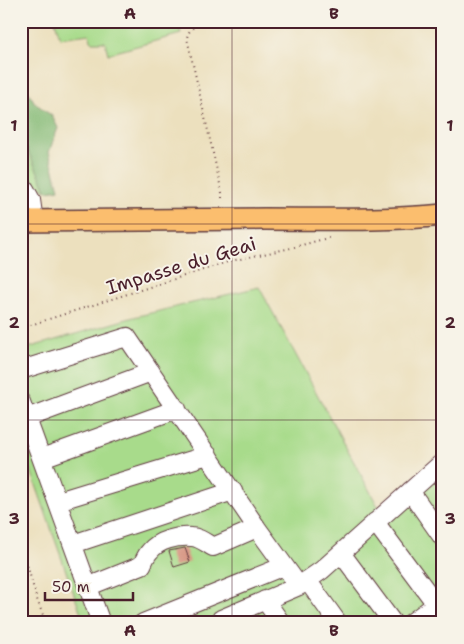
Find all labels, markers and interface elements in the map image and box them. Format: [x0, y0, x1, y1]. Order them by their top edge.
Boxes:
text: A [124, 3, 136, 24]
text: B [329, 3, 339, 24]
text: 1 [10, 115, 18, 136]
text: 1 [446, 115, 454, 136]
street label: Impasse du Geai [103, 231, 259, 300]
text: 2 [8, 312, 20, 333]
text: 2 [444, 312, 456, 333]
text: 3 [8, 508, 20, 529]
text: 3 [444, 508, 456, 529]
scale bar [45, 569, 132, 601]
text: 50 m [52, 577, 90, 597]
text: A [124, 620, 136, 641]
text: B [329, 620, 339, 641]

